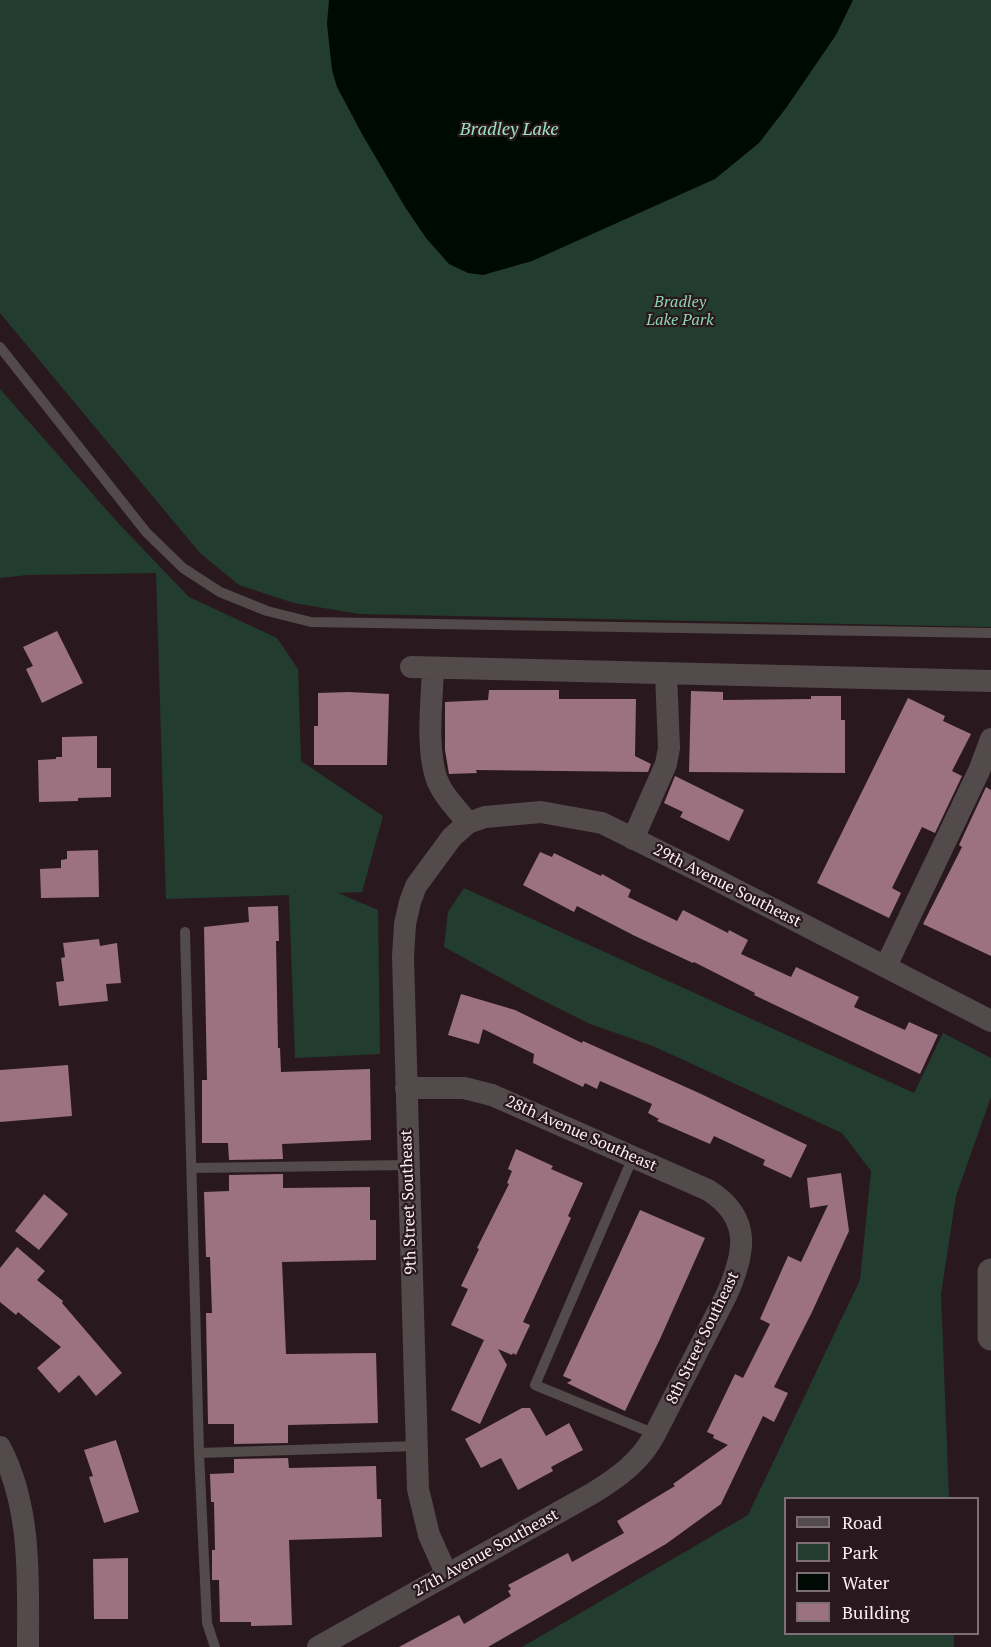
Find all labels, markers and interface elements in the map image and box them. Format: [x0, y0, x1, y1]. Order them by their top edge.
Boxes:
water label: Bradley Lake [460, 119, 558, 141]
park label: Bradley Lake Park [646, 292, 714, 330]
street label: 29th Avenue Southeast [650, 840, 804, 932]
street label: 28th Avenue Southeast [502, 1092, 660, 1176]
street label: 9th Street Southeast [397, 1129, 421, 1275]
street label: 8th Street Southeast [663, 1269, 743, 1407]
legend [784, 1497, 979, 1635]
street label: 27th Avenue Southeast [410, 1505, 562, 1601]
text: Road [842, 1510, 882, 1534]
text: Park [842, 1540, 878, 1564]
text: Water [842, 1570, 889, 1594]
text: Building [842, 1600, 910, 1624]

